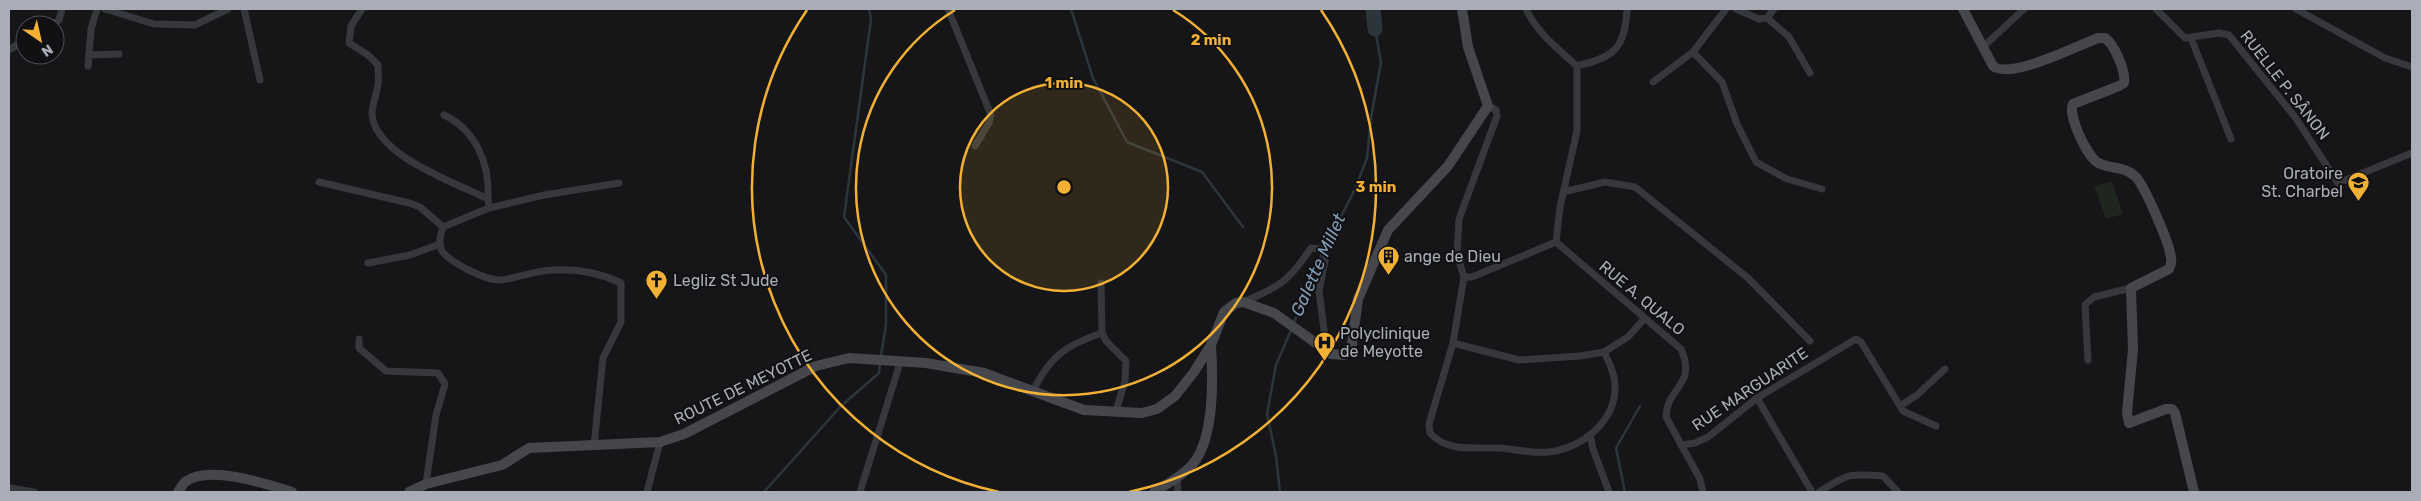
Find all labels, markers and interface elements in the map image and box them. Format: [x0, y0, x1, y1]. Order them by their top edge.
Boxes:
north arrow [15, 15, 65, 65]
street label: RUELLE P. SÂNON [2236, 26, 2334, 144]
text: 2 min [1191, 31, 1231, 49]
text: N [38, 40, 56, 60]
text: 1 min [1045, 74, 1083, 92]
place label: Oratoire St. Charbel [2261, 164, 2343, 201]
school or university icon: Oratoire St. Charbel [2347, 170, 2371, 201]
centre of rings [1055, 178, 1073, 196]
text: 3 min [1356, 178, 1396, 196]
water label: Galette Millet [1286, 209, 1351, 320]
building icon: ange de Dieu [1376, 244, 1400, 275]
place label: ange de Dieu [1404, 247, 1501, 266]
street label: RUE A. QUALO [1595, 257, 1689, 339]
church icon: Legliz St Jude [645, 268, 669, 299]
place label: Legliz St Jude [673, 271, 779, 290]
place label: Polyclinique de Meyotte [1340, 324, 1430, 361]
hospital icon: Polyclinique de Meyotte [1312, 330, 1336, 361]
street label: RUE MARGUARITE [1688, 343, 1812, 435]
street label: ROUTE DE MEYOTTE [671, 345, 815, 429]

